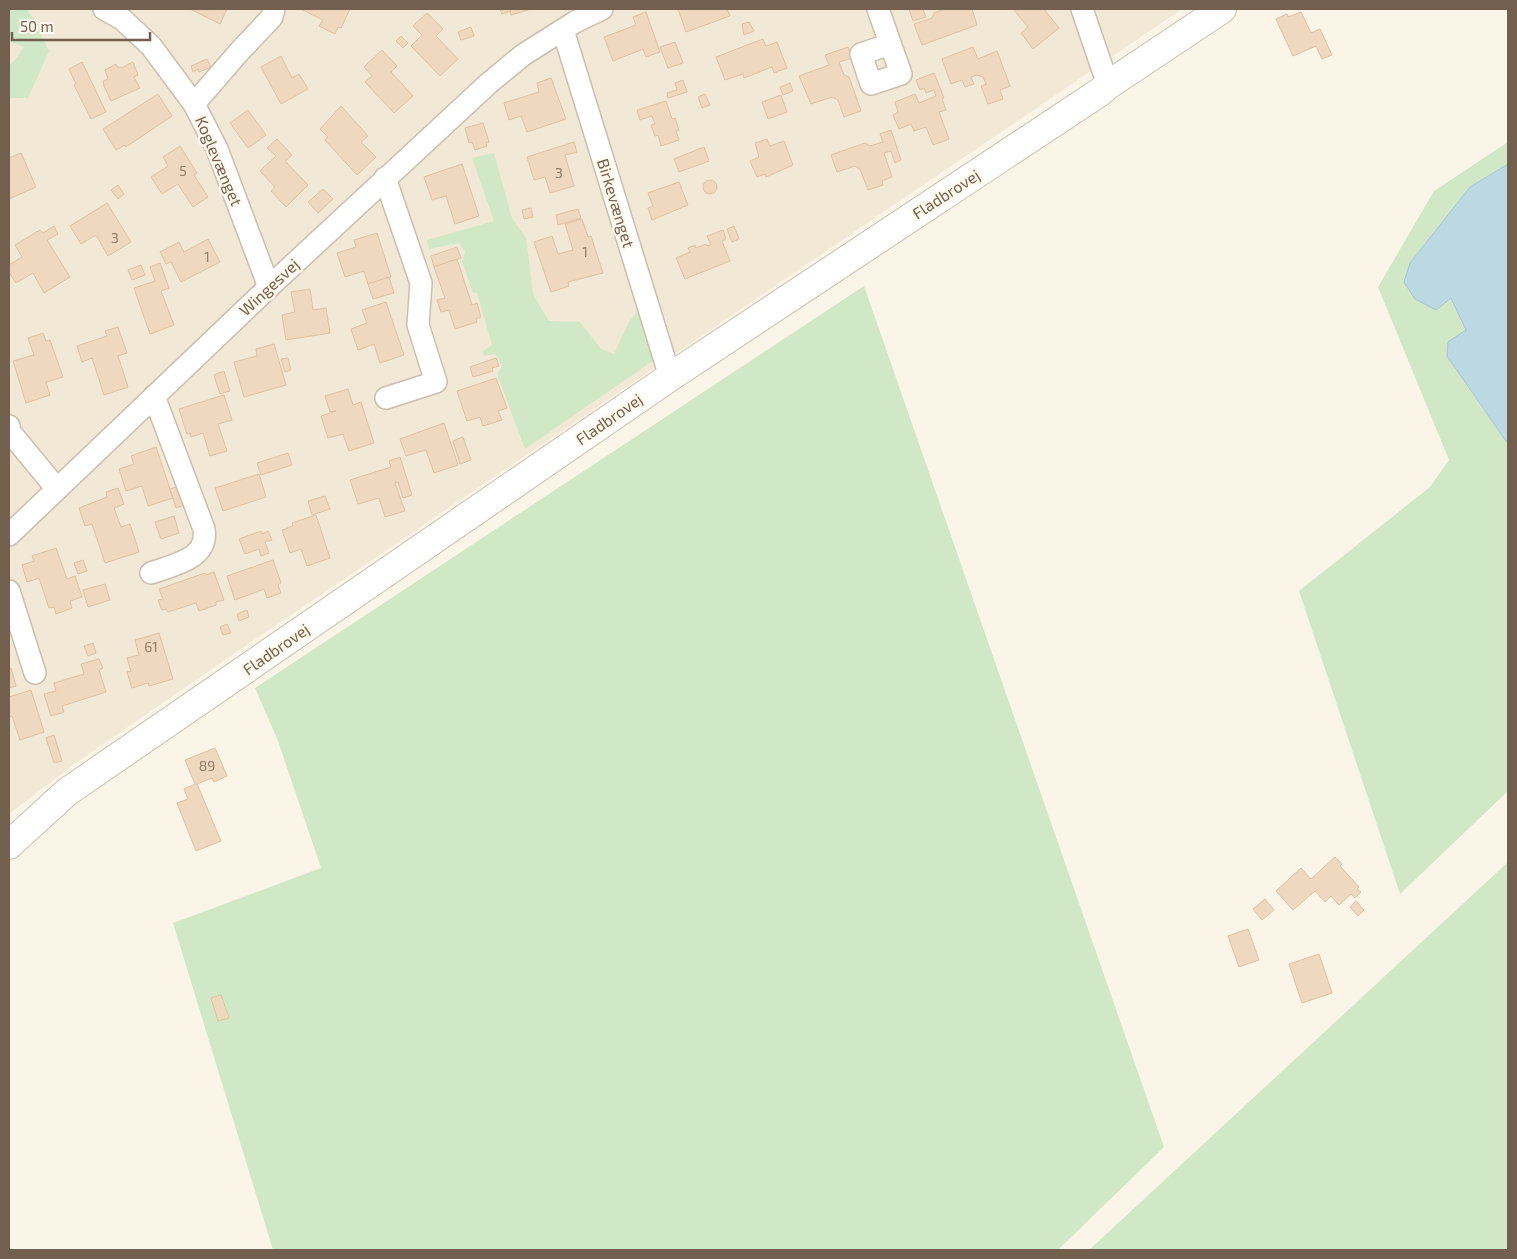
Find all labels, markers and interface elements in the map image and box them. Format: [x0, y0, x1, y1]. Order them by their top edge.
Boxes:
scale bar [12, 10, 150, 42]
text: 50 m [20, 17, 54, 35]
street label: Koglevænget [192, 113, 247, 209]
street label: Birkevænget [594, 156, 639, 250]
house number: 5 [179, 162, 187, 179]
house number: 3 [555, 164, 563, 181]
street label: Fladbrovej [908, 165, 984, 223]
house number: 3 [111, 229, 119, 246]
house number: 1 [582, 243, 588, 260]
house number: 1 [204, 248, 210, 265]
street label: Wingesvej [235, 254, 303, 320]
street label: Fladbrovej [572, 389, 646, 449]
street label: Fladbrovej [239, 619, 313, 679]
house number: 61 [144, 638, 158, 655]
house number: 89 [199, 757, 215, 774]

